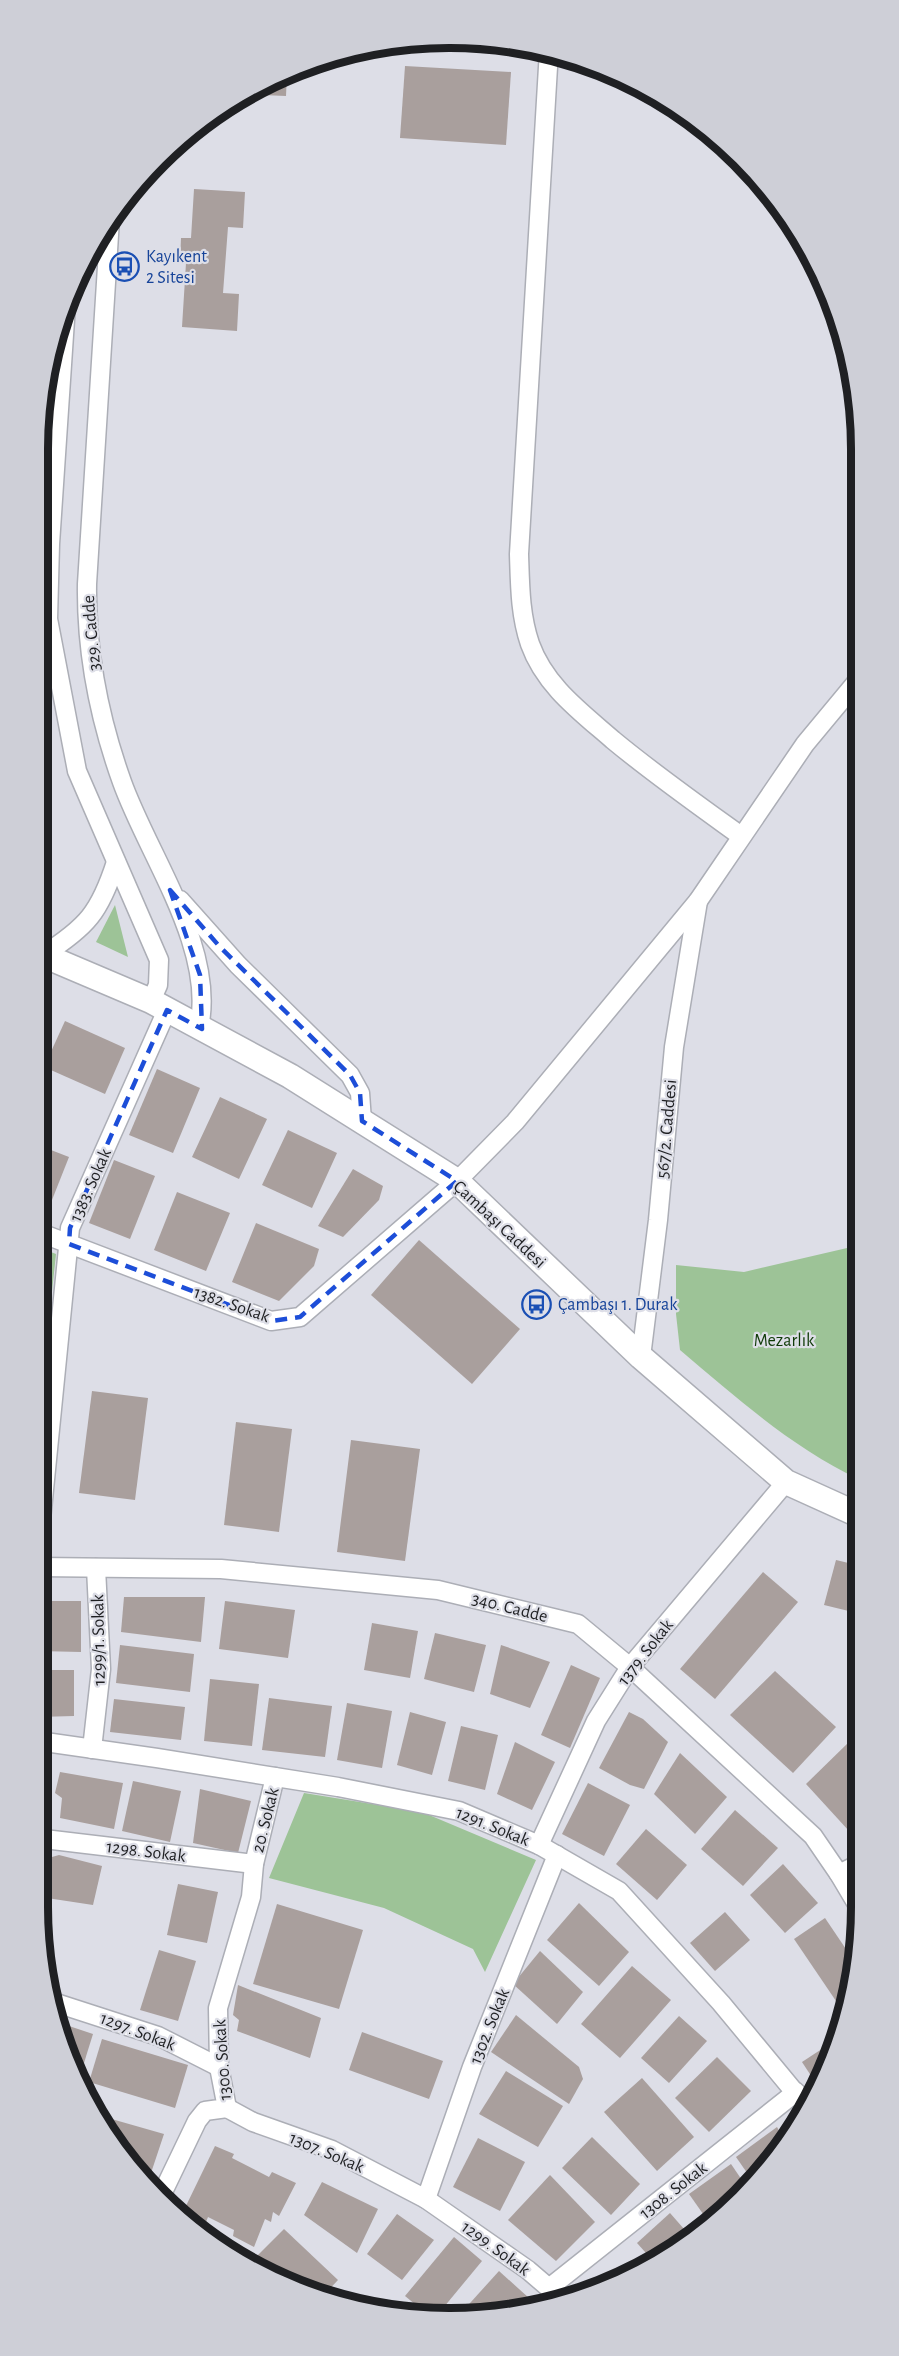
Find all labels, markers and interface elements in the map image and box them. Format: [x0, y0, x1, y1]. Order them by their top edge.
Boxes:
place label: Kayıkent 2 Sitesi [146, 248, 207, 287]
bus stop icon: Kayıkent 2 Sitesi [109, 250, 141, 282]
street label: 329. Cadde [80, 594, 104, 671]
street label: 567/2. Caddesi [654, 1079, 680, 1179]
street label: 1383. Sokak [67, 1145, 115, 1225]
street label: Çambaşı Caddesi [450, 1178, 549, 1272]
street label: 1382. Sokak [191, 1284, 273, 1327]
bus stop icon: Çambaşı 1. Durak [521, 1288, 553, 1320]
place label: Çambaşı 1. Durak [558, 1296, 678, 1314]
park label: Mezarlık [754, 1332, 815, 1350]
street label: 340. Cadde [470, 1590, 549, 1626]
street label: 1299/1. Sokak [89, 1593, 109, 1686]
street label: 1379. Sokak [615, 1616, 677, 1689]
street label: 20. Sokak [249, 1785, 283, 1855]
street label: 1291. Sokak [453, 1804, 533, 1850]
street label: 1298. Sokak [105, 1838, 187, 1866]
street label: 1302. Sokak [467, 1985, 514, 2067]
street label: 1297. Sokak [98, 2009, 178, 2055]
street label: 1300. Sokak [211, 2018, 235, 2101]
street label: 1307. Sokak [287, 2129, 367, 2177]
street label: 1308. Sokak [637, 2159, 711, 2223]
street label: 1299. Sokak [458, 2218, 534, 2280]

